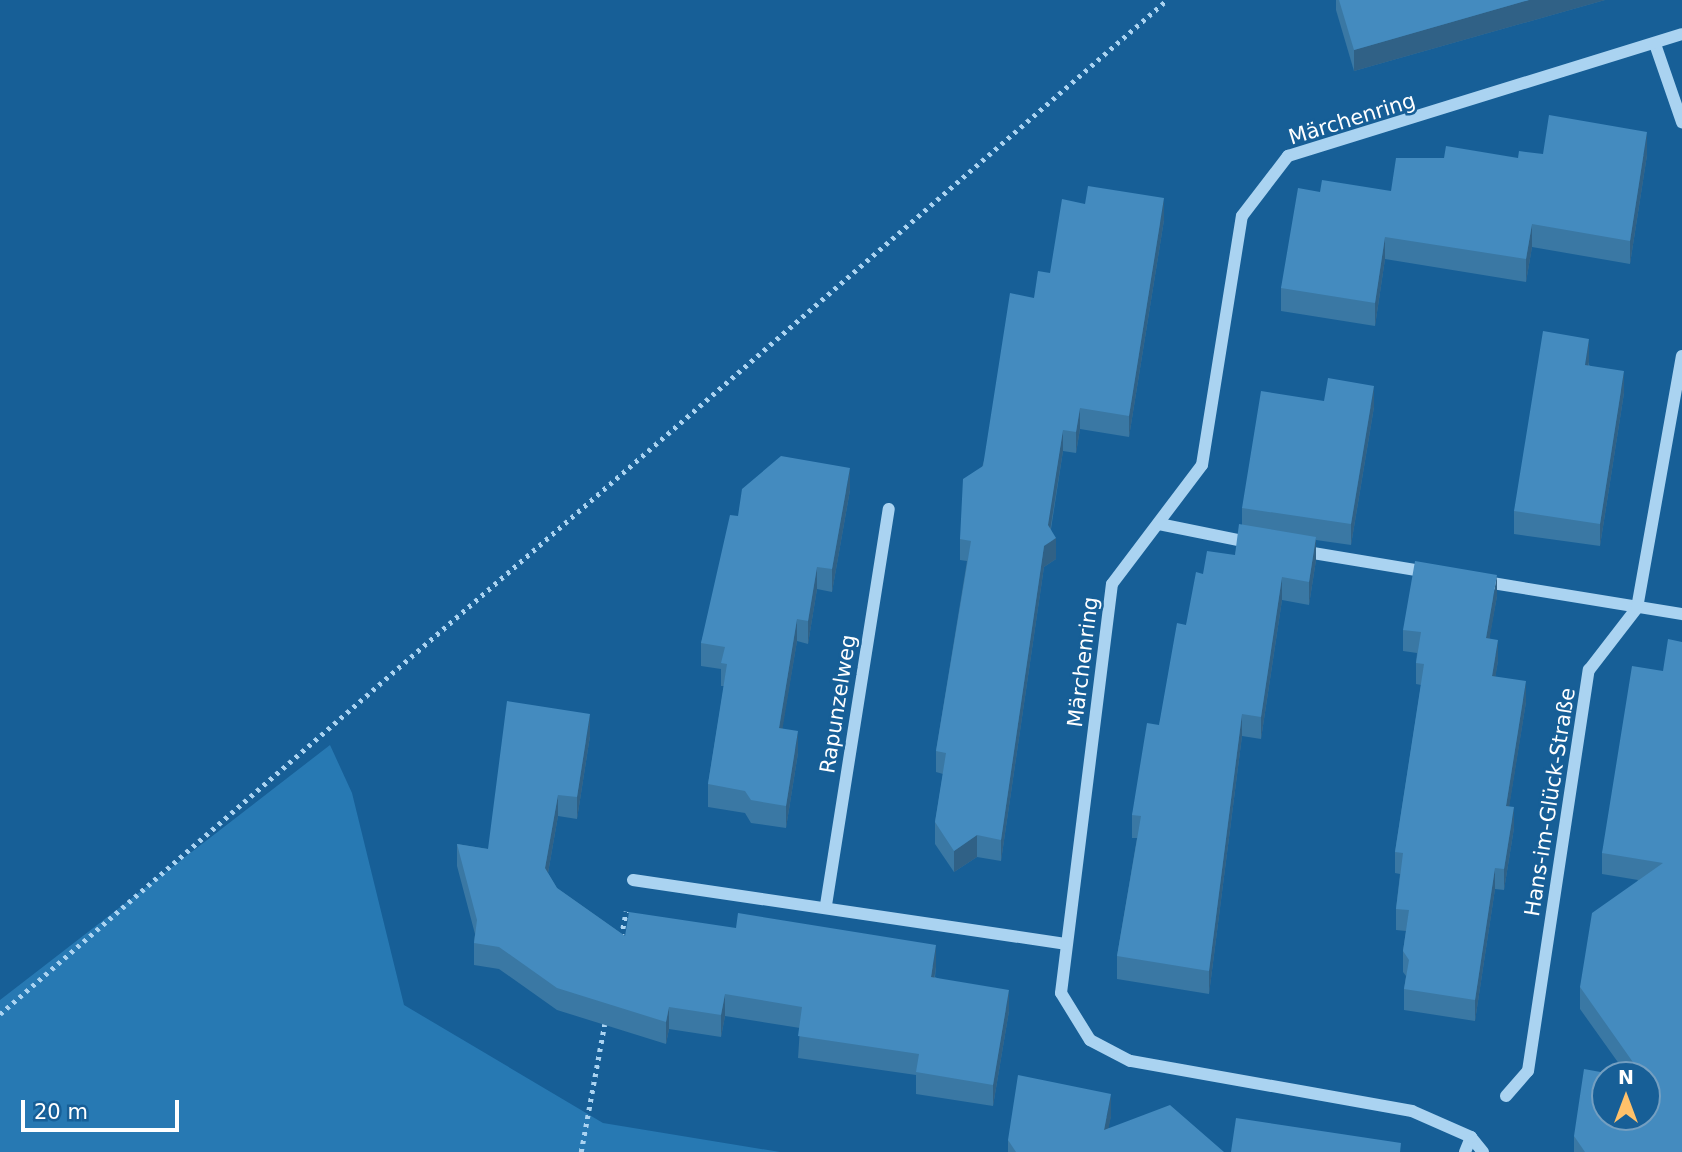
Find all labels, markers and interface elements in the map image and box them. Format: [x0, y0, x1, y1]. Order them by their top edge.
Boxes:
street label: Märchenring [1286, 88, 1418, 150]
street label: Märchenring [1062, 595, 1104, 729]
street label: Rapunzelweg [815, 633, 861, 775]
street label: Hans-im-Glück-Straße [1519, 686, 1581, 918]
north arrow [1591, 1061, 1661, 1131]
text: N [1618, 1066, 1634, 1088]
scale bar [24, 1086, 182, 1130]
text: 20 m [34, 1100, 88, 1124]

